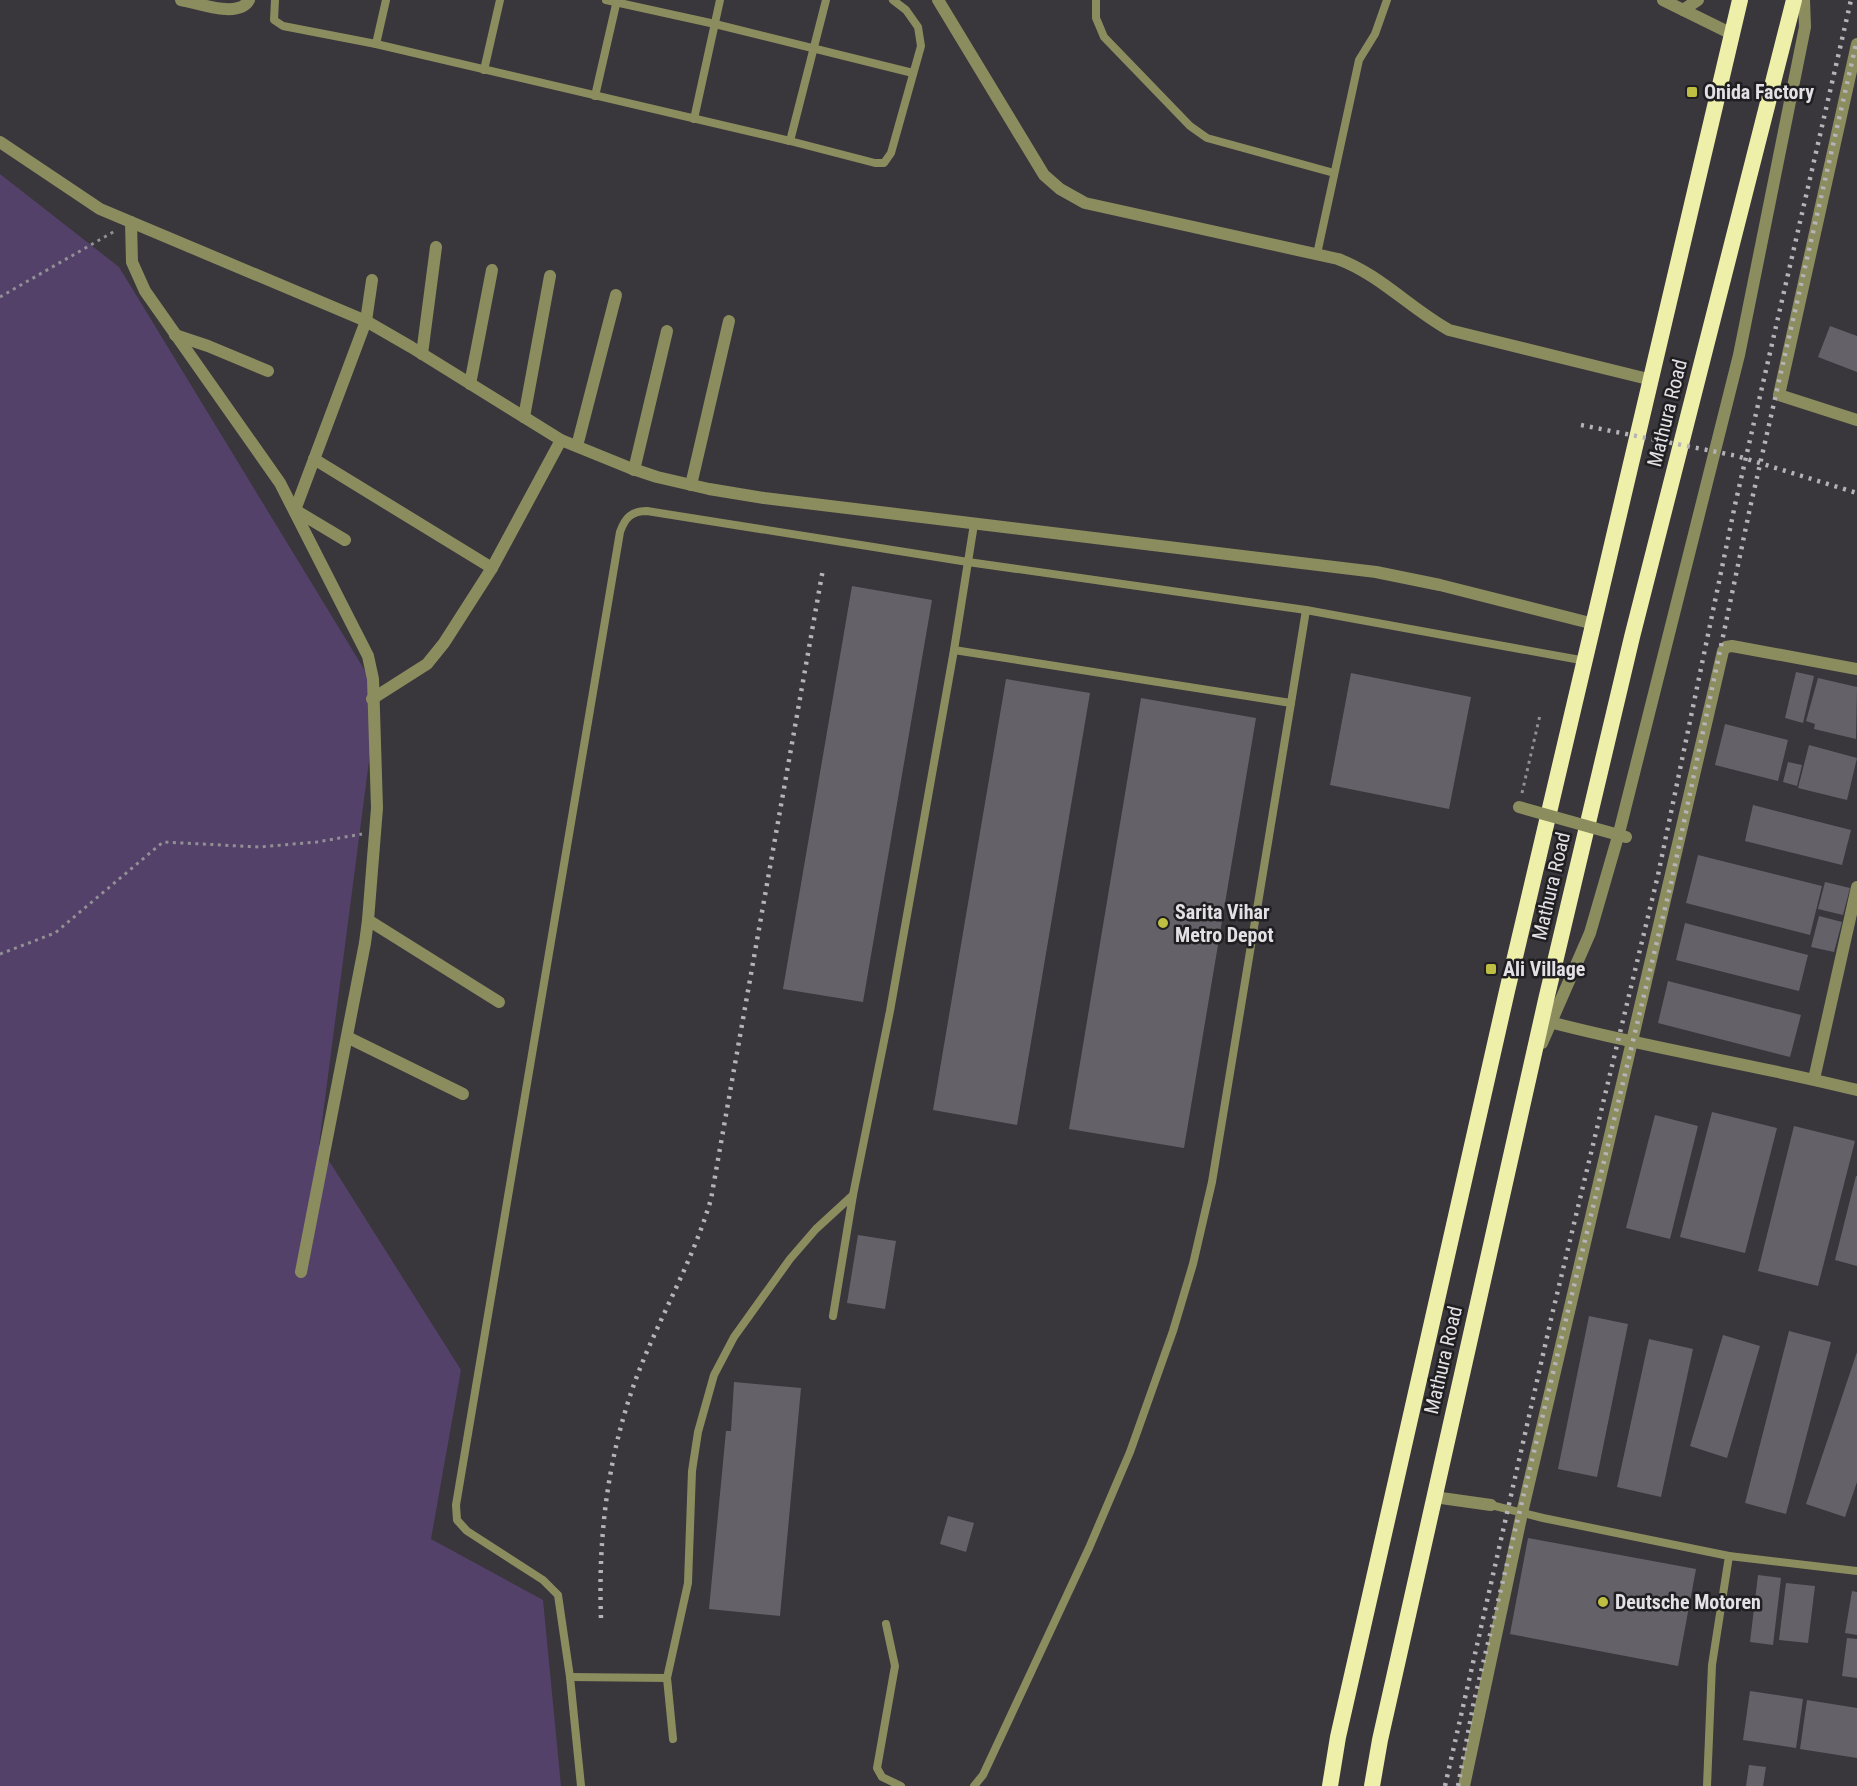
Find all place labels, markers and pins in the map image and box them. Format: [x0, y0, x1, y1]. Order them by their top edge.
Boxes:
place label: Onida Factory [1704, 80, 1814, 104]
marker: Onida Factory [1685, 85, 1699, 99]
place label: Sarita Vihar Metro Depot [1175, 900, 1274, 947]
marker: Sarita Vihar Metro Depot [1156, 916, 1170, 930]
place label: Ali Village [1503, 957, 1585, 981]
marker: Ali Village [1484, 962, 1498, 976]
place label: Deutsche Motoren [1615, 1590, 1761, 1614]
marker: Deutsche Motoren [1596, 1595, 1610, 1609]

